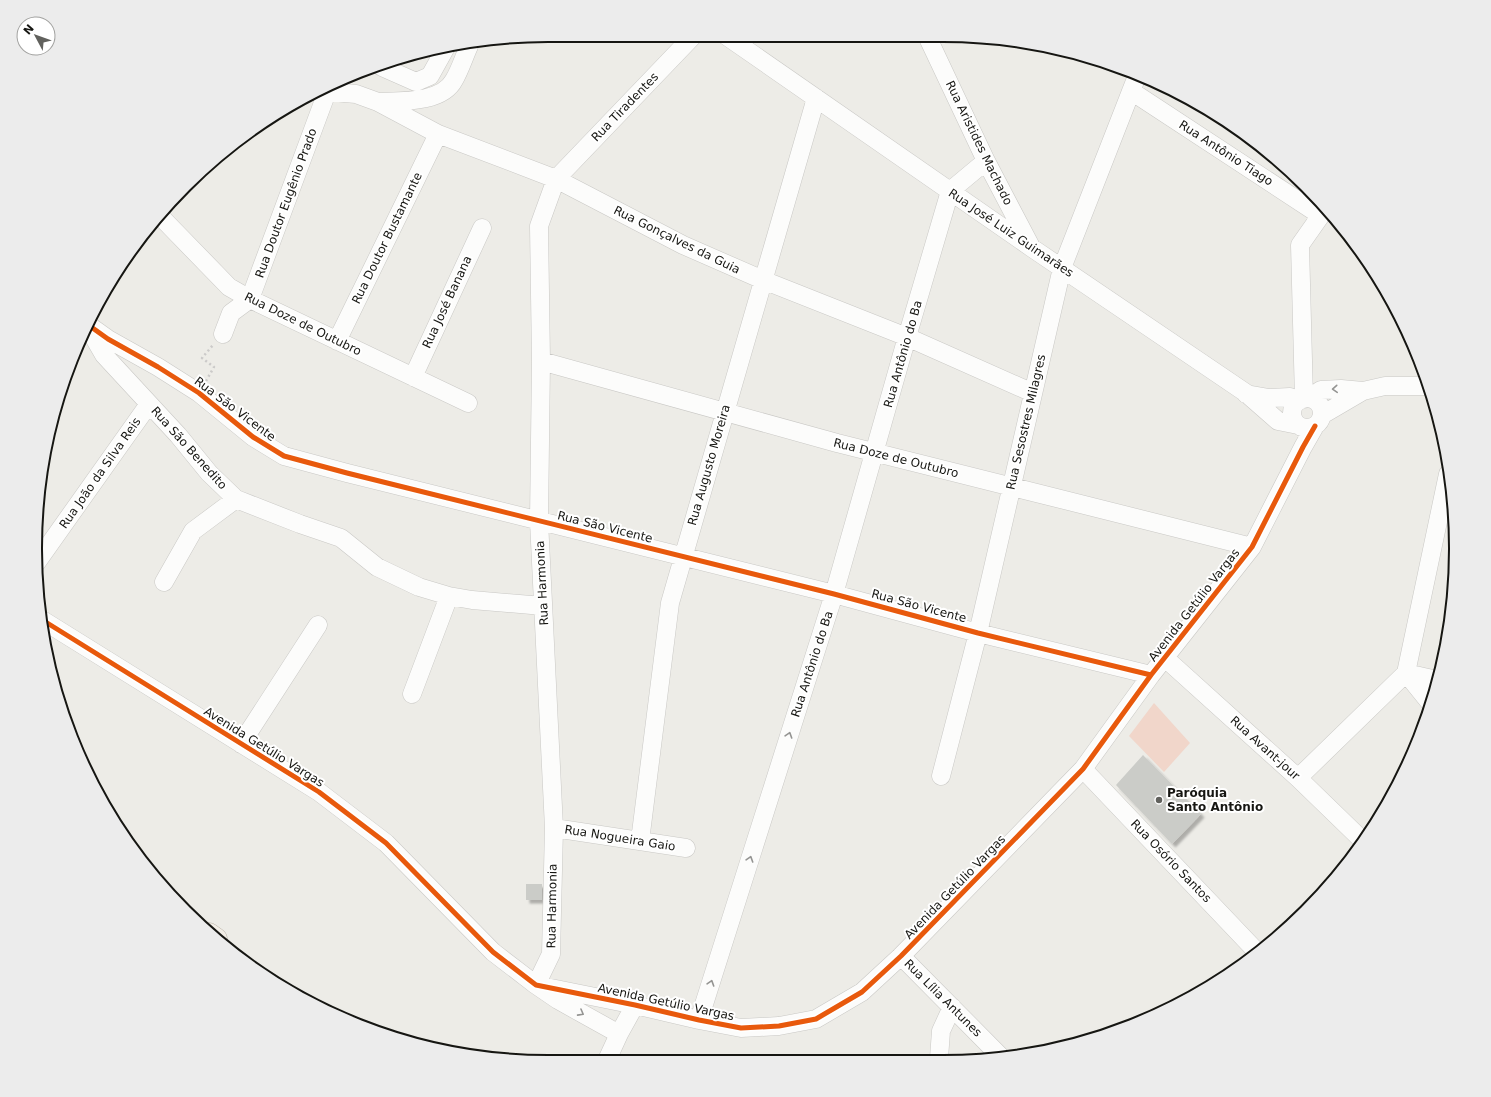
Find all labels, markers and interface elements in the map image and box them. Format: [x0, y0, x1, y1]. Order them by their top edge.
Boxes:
north arrow [16, 16, 56, 56]
text: N [21, 22, 37, 38]
street label: Rua Tiradentes [589, 70, 661, 144]
street label: Rua Aristides Machado [943, 79, 1015, 207]
street label: Rua Antônio Tiago [1176, 117, 1276, 189]
street label: Rua Doutor Eugênio Prado [252, 126, 320, 280]
street label: Rua Doutor Bustamante [349, 170, 425, 306]
street label: Rua José Luiz Guimarães [946, 186, 1076, 280]
street label: Rua Gonçalves da Guia [611, 203, 743, 277]
street label: Rua José Banana [419, 254, 475, 350]
street label: Rua Doze de Outubro [242, 290, 364, 358]
street label: Rua Antônio do Ba [881, 299, 925, 409]
street label: Rua Sesostres Milagres [1004, 353, 1048, 491]
street label: Rua São Vicente [192, 374, 278, 444]
one-way arrow [1331, 385, 1338, 394]
street label: Rua Augusto Moreira [685, 403, 733, 527]
street label: Rua São Benedito [148, 404, 230, 492]
street label: Rua João da Silva Reis [56, 415, 144, 531]
street label: Rua Doze de Outubro [832, 436, 960, 480]
street label: Rua São Vicente [556, 508, 654, 546]
street label: Rua Harmonia [533, 540, 551, 626]
street label: Avenida Getúlio Vargas [1146, 546, 1242, 664]
street label: Rua São Vicente [870, 587, 968, 625]
street label: Rua Antônio do Ba [788, 609, 836, 719]
street label: Avenida Getúlio Vargas [201, 704, 327, 790]
street label: Rua Avant-jour [1227, 713, 1303, 783]
one-way arrow [784, 732, 793, 739]
place label: Paróquia Santo Antônio [1167, 786, 1263, 814]
marker: Paróquia Santo Antônio [1154, 795, 1164, 805]
street label: Rua Osório Santos [1128, 817, 1214, 905]
street label: Rua Nogueira Gaio [563, 822, 677, 854]
street label: Avenida Getúlio Vargas [902, 832, 1008, 942]
one-way arrow [745, 856, 754, 863]
street label: Rua Harmonia [544, 863, 560, 949]
street label: Rua Lília Antunes [901, 956, 985, 1040]
one-way arrow [706, 980, 715, 987]
street label: Avenida Getúlio Vargas [597, 981, 735, 1023]
one-way arrow [577, 1008, 585, 1016]

